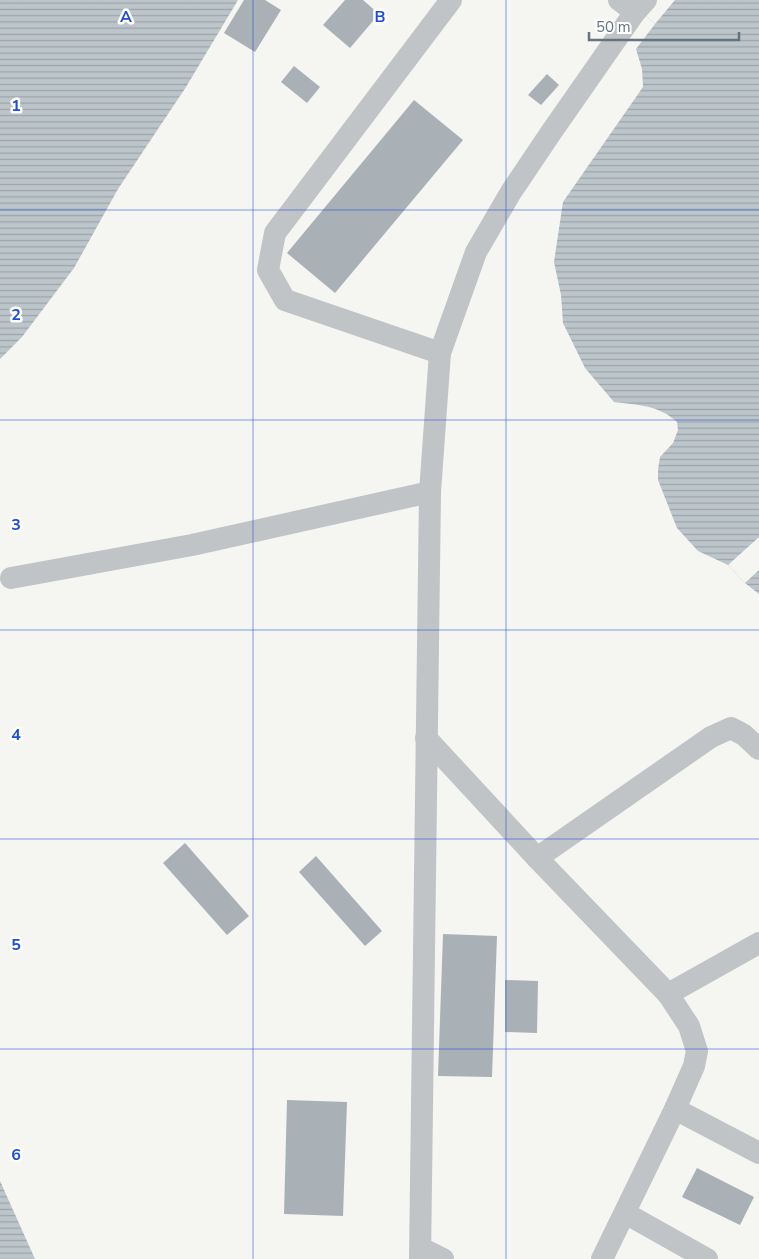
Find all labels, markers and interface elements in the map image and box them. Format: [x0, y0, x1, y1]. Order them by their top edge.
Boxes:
text: A [120, 6, 132, 28]
text: B [374, 6, 386, 28]
scale bar [589, 10, 739, 42]
text: 50 m [596, 17, 631, 37]
text: 1 [11, 95, 21, 117]
text: 2 [11, 304, 21, 326]
text: 3 [11, 514, 21, 536]
text: 4 [11, 724, 21, 746]
text: 5 [11, 934, 21, 956]
text: 6 [11, 1144, 21, 1166]

